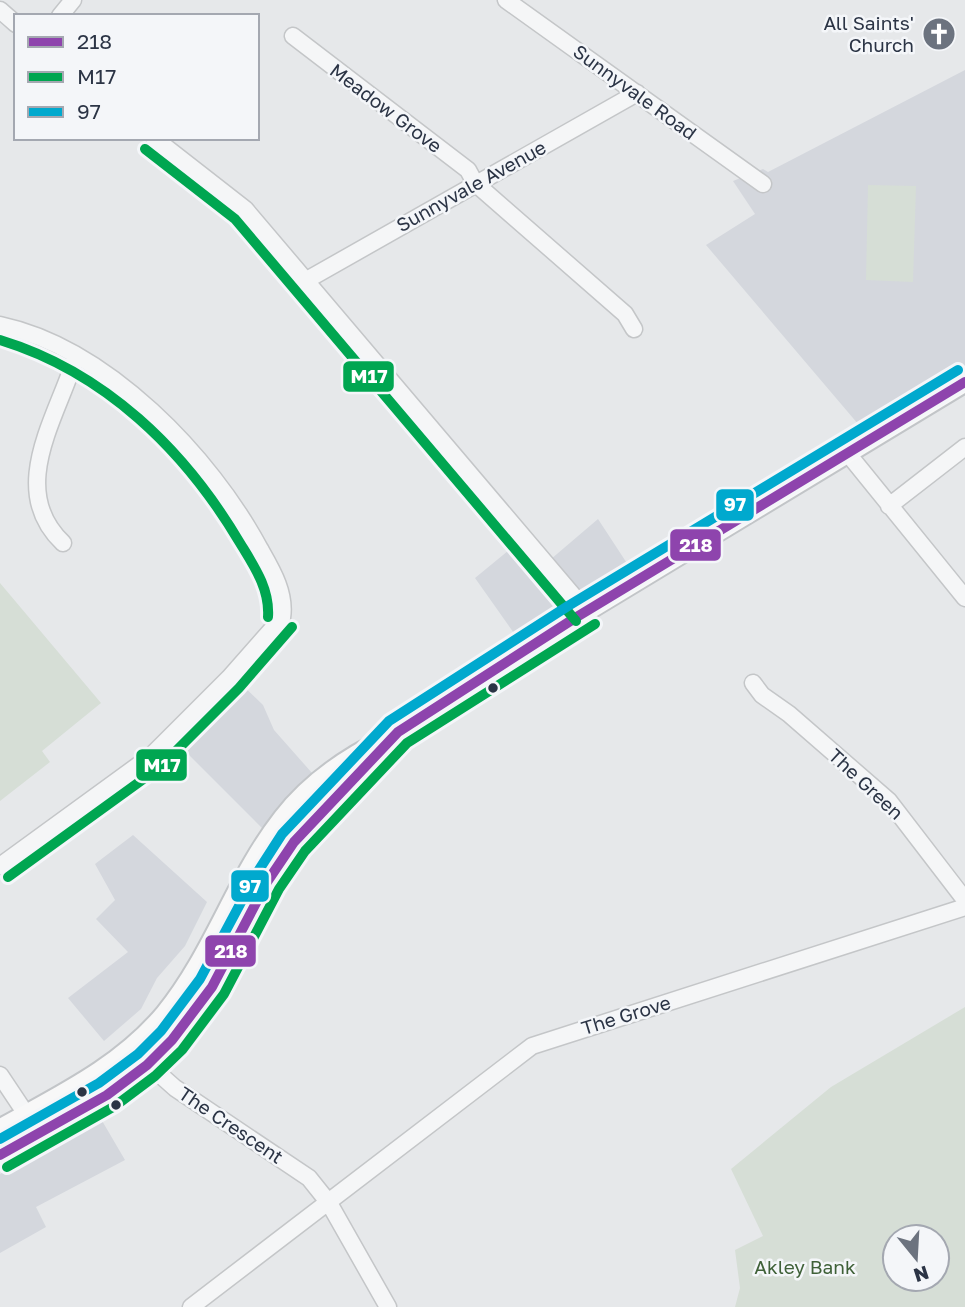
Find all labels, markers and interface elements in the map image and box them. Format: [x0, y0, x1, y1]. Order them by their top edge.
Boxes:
place label: All Saints' Church [823, 11, 914, 56]
legend [14, 14, 259, 140]
church icon: All Saints' Church [920, 15, 958, 53]
text: 218 [77, 28, 112, 54]
street label: Sunnyvale Road [569, 39, 701, 144]
street label: Meadow Grove [326, 58, 447, 157]
text: M17 [77, 63, 116, 89]
text: 97 [77, 98, 101, 124]
street label: Sunnyvale Avenue [392, 135, 550, 236]
line badge: M17 [342, 360, 395, 393]
text: M17 [350, 364, 388, 387]
line badge: 97 [715, 488, 755, 522]
text: 97 [724, 492, 746, 515]
line badge: 218 [669, 528, 722, 562]
text: 218 [679, 533, 713, 556]
unlabelled marker [486, 681, 500, 695]
street label: The Green [824, 743, 908, 824]
line badge: M17 [135, 748, 188, 782]
text: M17 [143, 753, 181, 776]
line badge: 97 [230, 869, 270, 903]
text: 97 [239, 874, 261, 897]
line badge: 218 [204, 934, 257, 968]
text: 218 [214, 939, 248, 962]
street label: The Grove [578, 990, 673, 1039]
street label: The Crescent [175, 1081, 288, 1168]
unlabelled marker [75, 1085, 89, 1099]
unlabelled marker [109, 1098, 123, 1112]
north arrow [881, 1223, 951, 1293]
park label: Akley Bank [754, 1255, 856, 1278]
text: N [911, 1261, 932, 1288]

